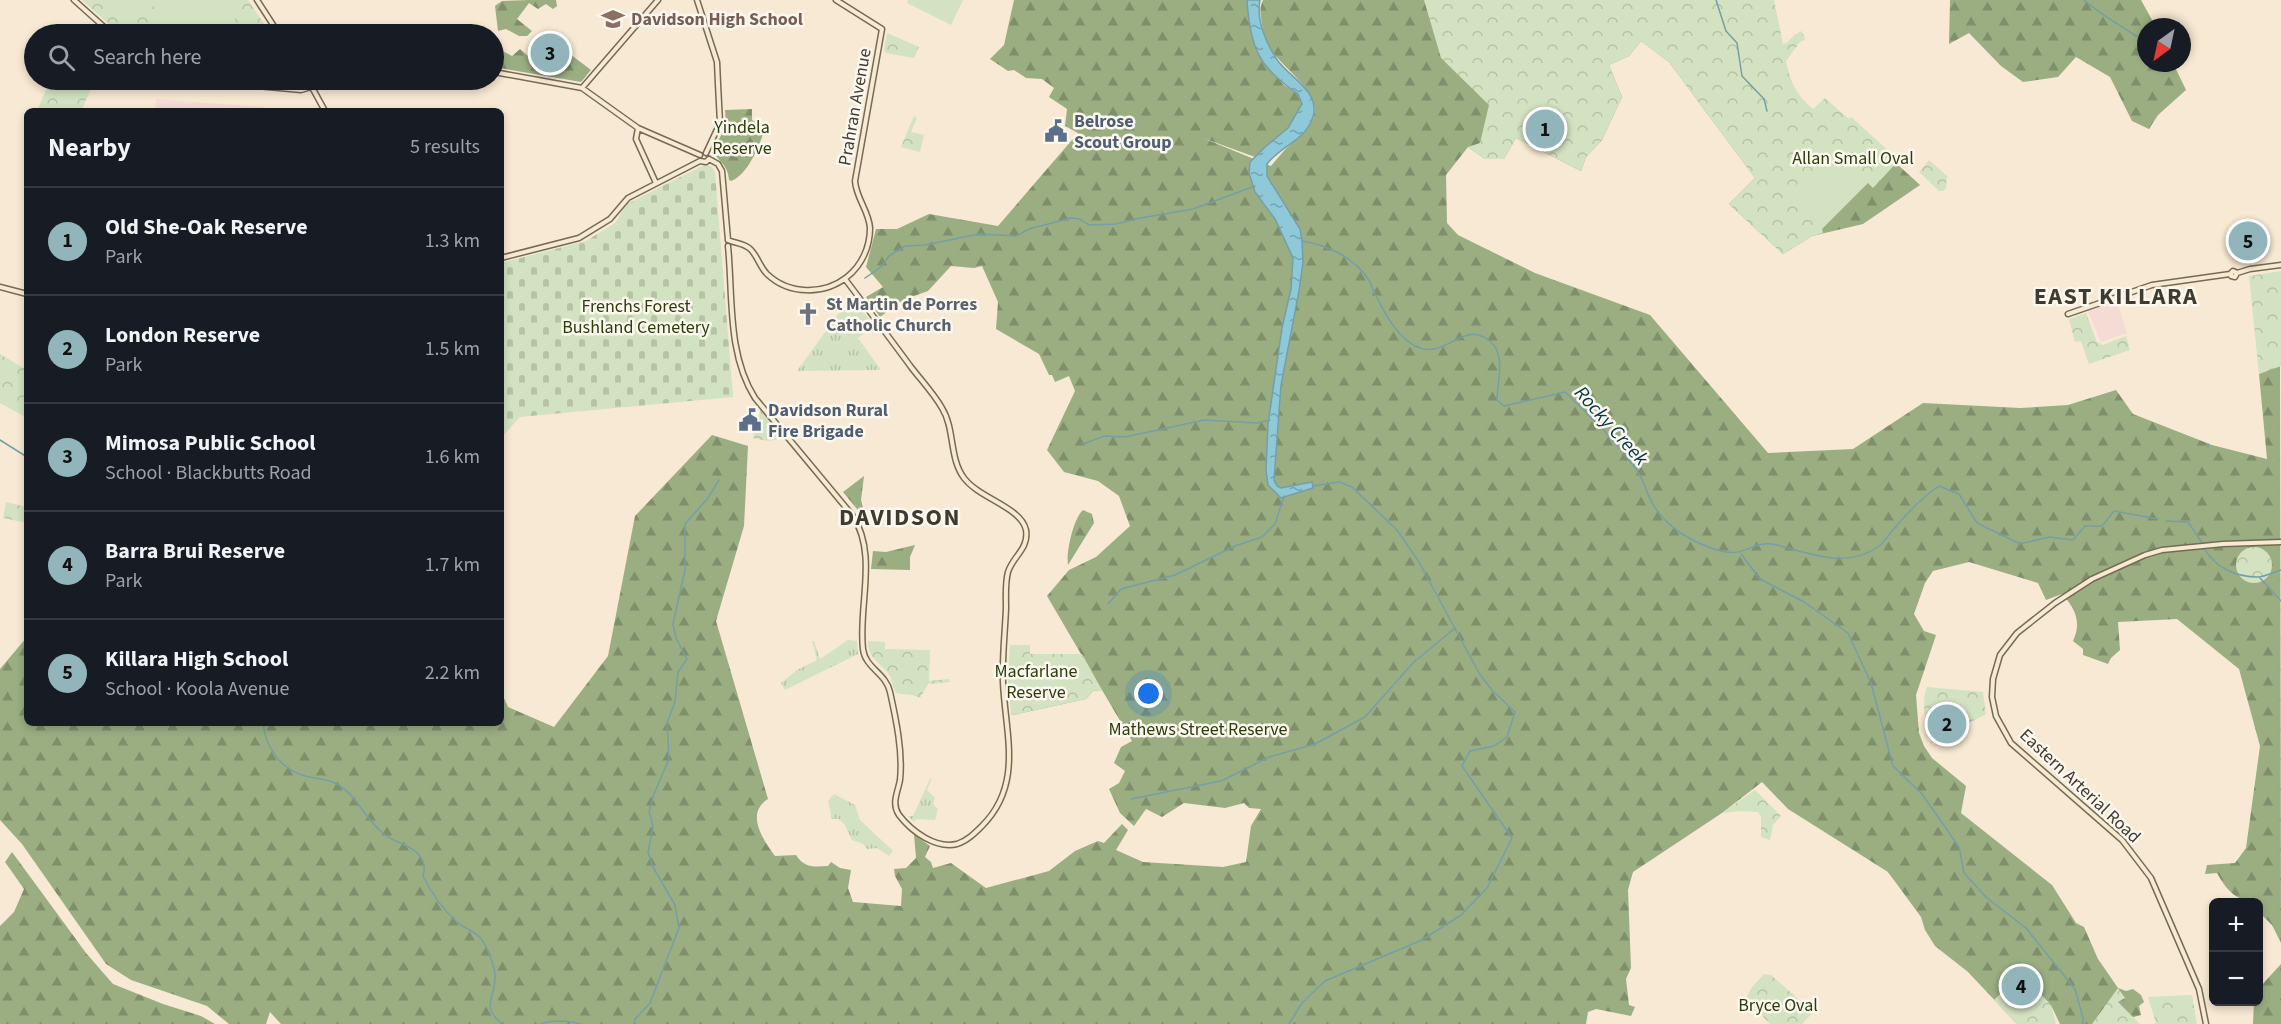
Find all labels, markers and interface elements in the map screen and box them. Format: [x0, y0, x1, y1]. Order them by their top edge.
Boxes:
school or university icon: Davidson High School [600, 6, 626, 32]
place label: Davidson High School [631, 7, 803, 32]
north arrow [2137, 18, 2191, 72]
search box [24, 24, 504, 90]
pin: 3 [530, 31, 570, 76]
icon: search [45, 41, 78, 74]
text: Search here [93, 41, 201, 73]
street label: Prahran Avenue [832, 46, 878, 168]
pin: 1 [1526, 106, 1564, 152]
place label: Belrose Scout Group [1074, 109, 1172, 155]
park label: Yindela Reserve [712, 115, 772, 161]
public building icon: Belrose Scout Group [1043, 118, 1069, 144]
text: Nearby [48, 129, 131, 166]
text: 5 results [410, 133, 480, 161]
park label: Allan Small Oval [1792, 146, 1914, 171]
text: Old She-Oak Reserve [105, 211, 308, 243]
pin: 5 [2228, 218, 2268, 264]
text: 1 [62, 227, 73, 255]
text: 1.3 km [425, 227, 480, 255]
text: Park [105, 243, 142, 271]
district label: EAST KILLARA [2034, 279, 2198, 314]
place label: St Martin de Porres Catholic Church [826, 292, 977, 338]
park label: Frenchs Forest Bushland Cemetery [562, 294, 710, 340]
church icon: St Martin de Porres Catholic Church [795, 301, 821, 327]
text: London Reserve [105, 319, 260, 351]
text: 2 [62, 335, 73, 363]
text: 1.5 km [425, 335, 480, 363]
text: Park [105, 351, 142, 379]
water label: Rocky Creek [1568, 380, 1655, 472]
place label: Davidson Rural Fire Brigade [768, 398, 888, 444]
public building icon: Davidson Rural Fire Brigade [737, 407, 763, 433]
text: Mimosa Public School [105, 427, 316, 459]
text: 3 [62, 443, 73, 471]
text: 1.6 km [425, 443, 480, 471]
text: School · Blackbutts Road [105, 459, 312, 487]
district label: DAVIDSON [839, 500, 961, 535]
text: Barra Brui Reserve [105, 535, 285, 567]
text: 4 [62, 551, 73, 579]
text: 1.7 km [425, 551, 480, 579]
text: Park [105, 567, 142, 595]
text: Killara High School [105, 643, 288, 675]
text: 5 [62, 659, 73, 687]
text: 2.2 km [425, 659, 480, 687]
park label: Macfarlane Reserve [994, 659, 1078, 705]
text: School · Koola Avenue [105, 675, 289, 703]
your location [1134, 679, 1163, 708]
pin: 2 [1928, 702, 1966, 746]
park label: Mathews Street Reserve [1108, 717, 1288, 742]
street label: Eastern Arterial Road [2014, 723, 2146, 849]
map controls [2209, 898, 2263, 1006]
button: + [2209, 898, 2263, 952]
button: − [2209, 952, 2263, 1006]
pin: 4 [2002, 964, 2040, 1008]
park label: Bryce Oval [1738, 993, 1818, 1018]

